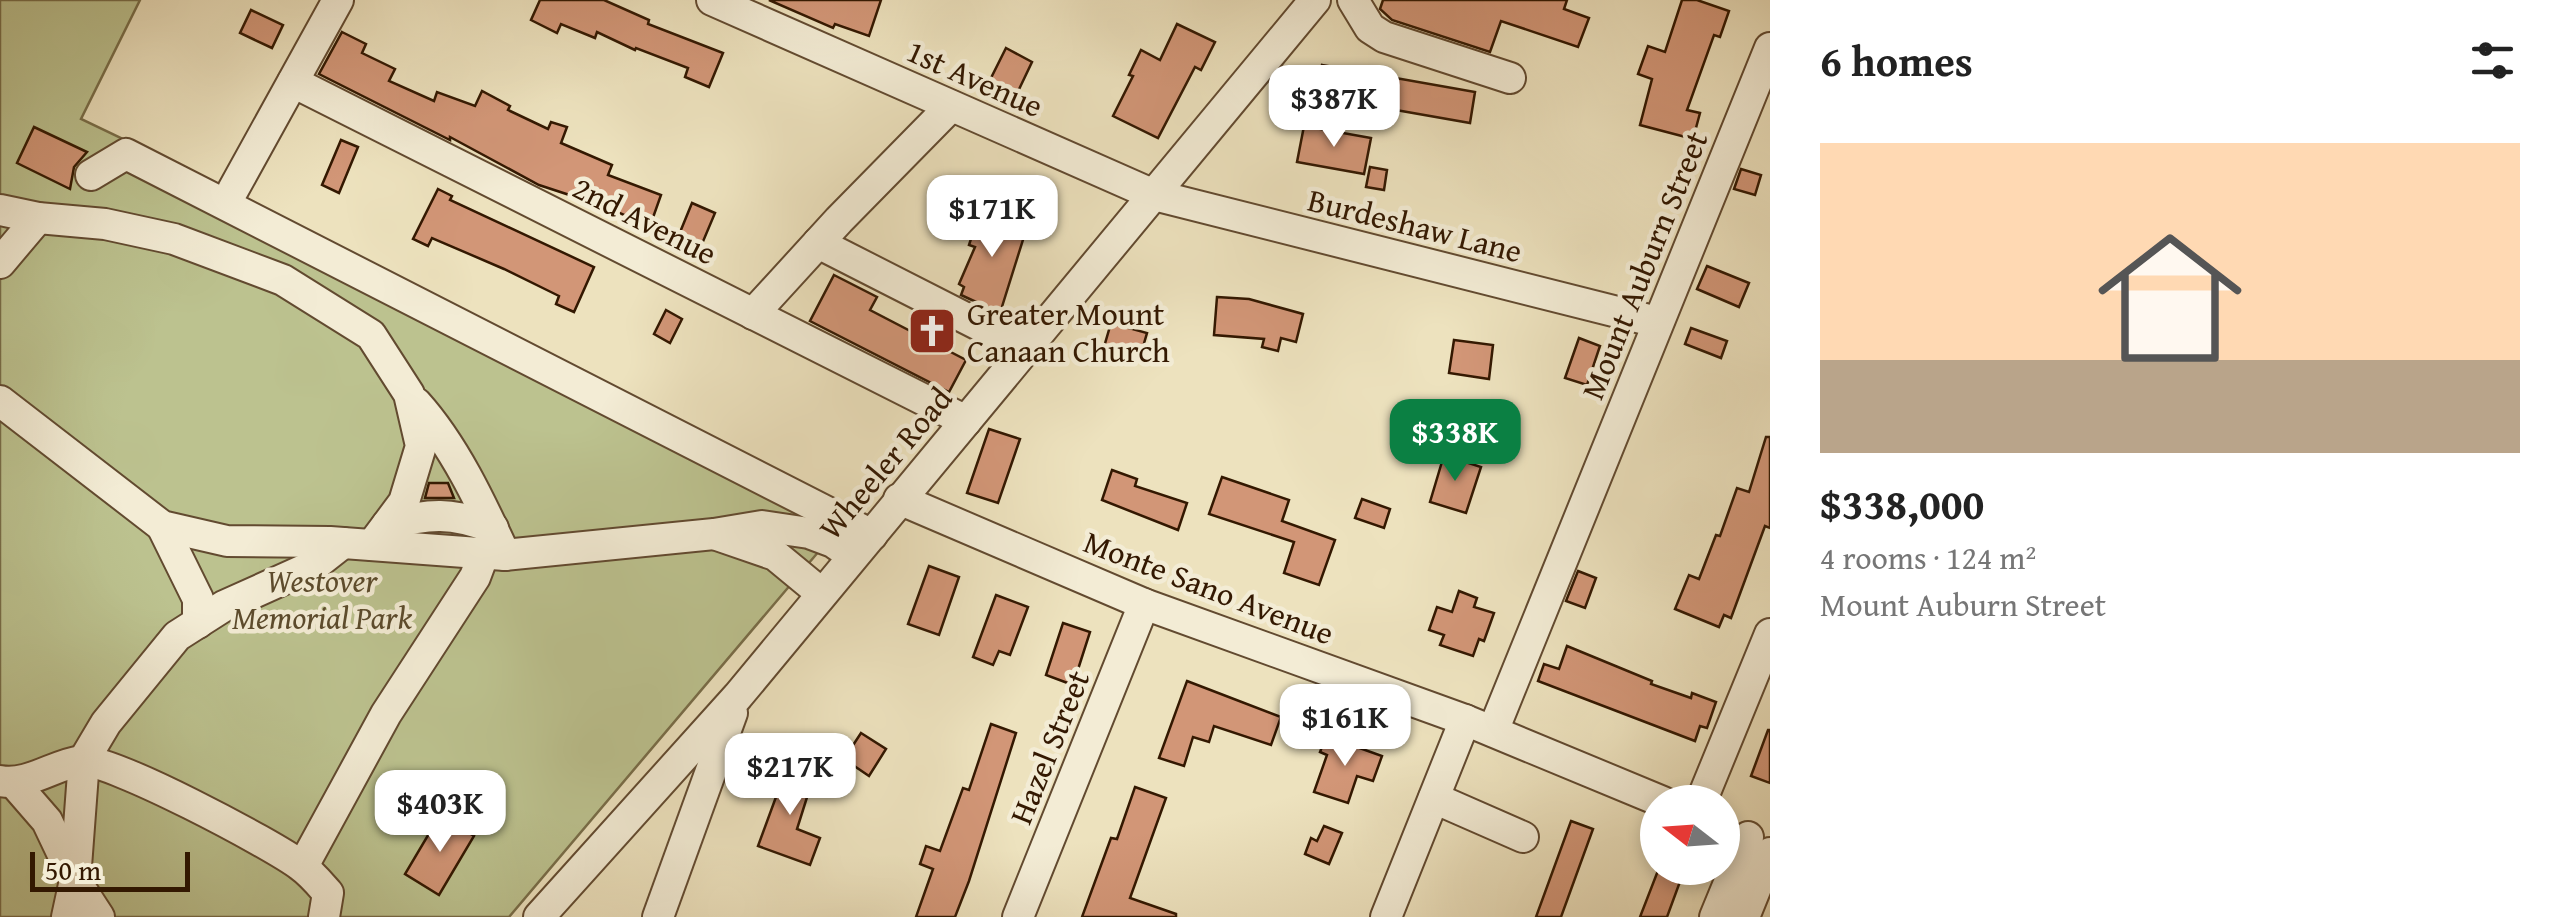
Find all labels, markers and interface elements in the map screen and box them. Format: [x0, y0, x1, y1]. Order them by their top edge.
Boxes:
street label: 1st Avenue [899, 27, 1051, 129]
text: 6 homes [1820, 30, 1973, 91]
icon: filters [2465, 33, 2520, 88]
pin: $387K [1264, 65, 1404, 150]
text: $387K [1291, 74, 1377, 121]
street label: Mount Auburn Street [1569, 124, 1719, 406]
street label: 2nd Avenue [565, 164, 725, 276]
pin: $171K [922, 175, 1062, 260]
street label: Burdeshaw Lane [1303, 176, 1527, 274]
text: $171K [949, 184, 1035, 231]
icon: home [2080, 208, 2260, 388]
place label: Greater Mount Canaan Church [967, 290, 1170, 374]
church icon: Greater Mount Canaan Church [906, 305, 958, 357]
street label: Wheeler Road [807, 377, 963, 549]
pin: $338K [1385, 399, 1525, 484]
text: $338K [1412, 408, 1498, 455]
text: $338,000 [1820, 473, 1984, 534]
street label: Monte Sano Avenue [1077, 518, 1341, 656]
text: 4 rooms · 124 m² [1820, 534, 2036, 581]
park label: Westover Memorial Park [232, 557, 413, 641]
text: Mount Auburn Street [1820, 581, 2106, 628]
street label: Hazel Street [997, 663, 1101, 831]
pin: $161K [1275, 684, 1415, 769]
text: $161K [1302, 693, 1388, 740]
pin: $217K [720, 733, 860, 818]
text: $217K [747, 742, 833, 789]
pin: $403K [370, 770, 510, 855]
text: $403K [397, 779, 483, 826]
north arrow [1640, 785, 1740, 885]
map controls [1640, 785, 1740, 885]
scale bar [30, 847, 190, 892]
text: 50 m [45, 849, 101, 890]

